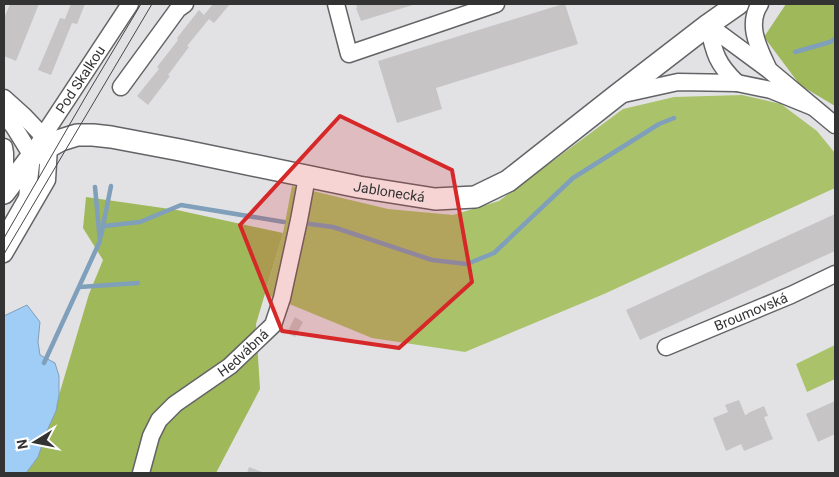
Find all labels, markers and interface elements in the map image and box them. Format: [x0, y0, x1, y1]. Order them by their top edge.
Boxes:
street label: Pod Skalkou [52, 43, 108, 116]
street label: Jablonecká [352, 178, 426, 205]
street label: Broumovská [712, 289, 790, 334]
street label: Hedvábná [215, 326, 272, 380]
north arrow [10, 417, 60, 467]
text: N [13, 438, 31, 451]

